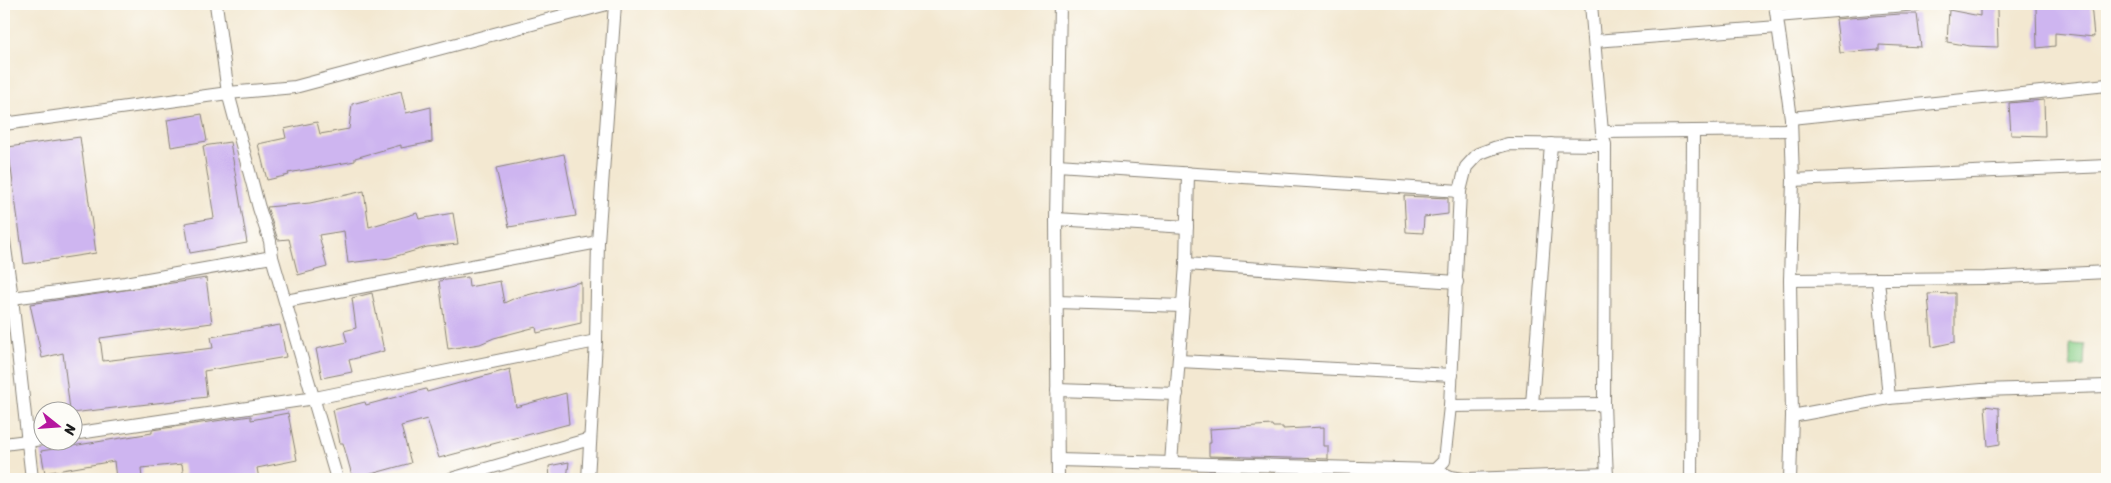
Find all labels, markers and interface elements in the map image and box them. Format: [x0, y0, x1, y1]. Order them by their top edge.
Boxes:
north arrow [32, 400, 82, 450]
text: N [56, 420, 84, 438]

